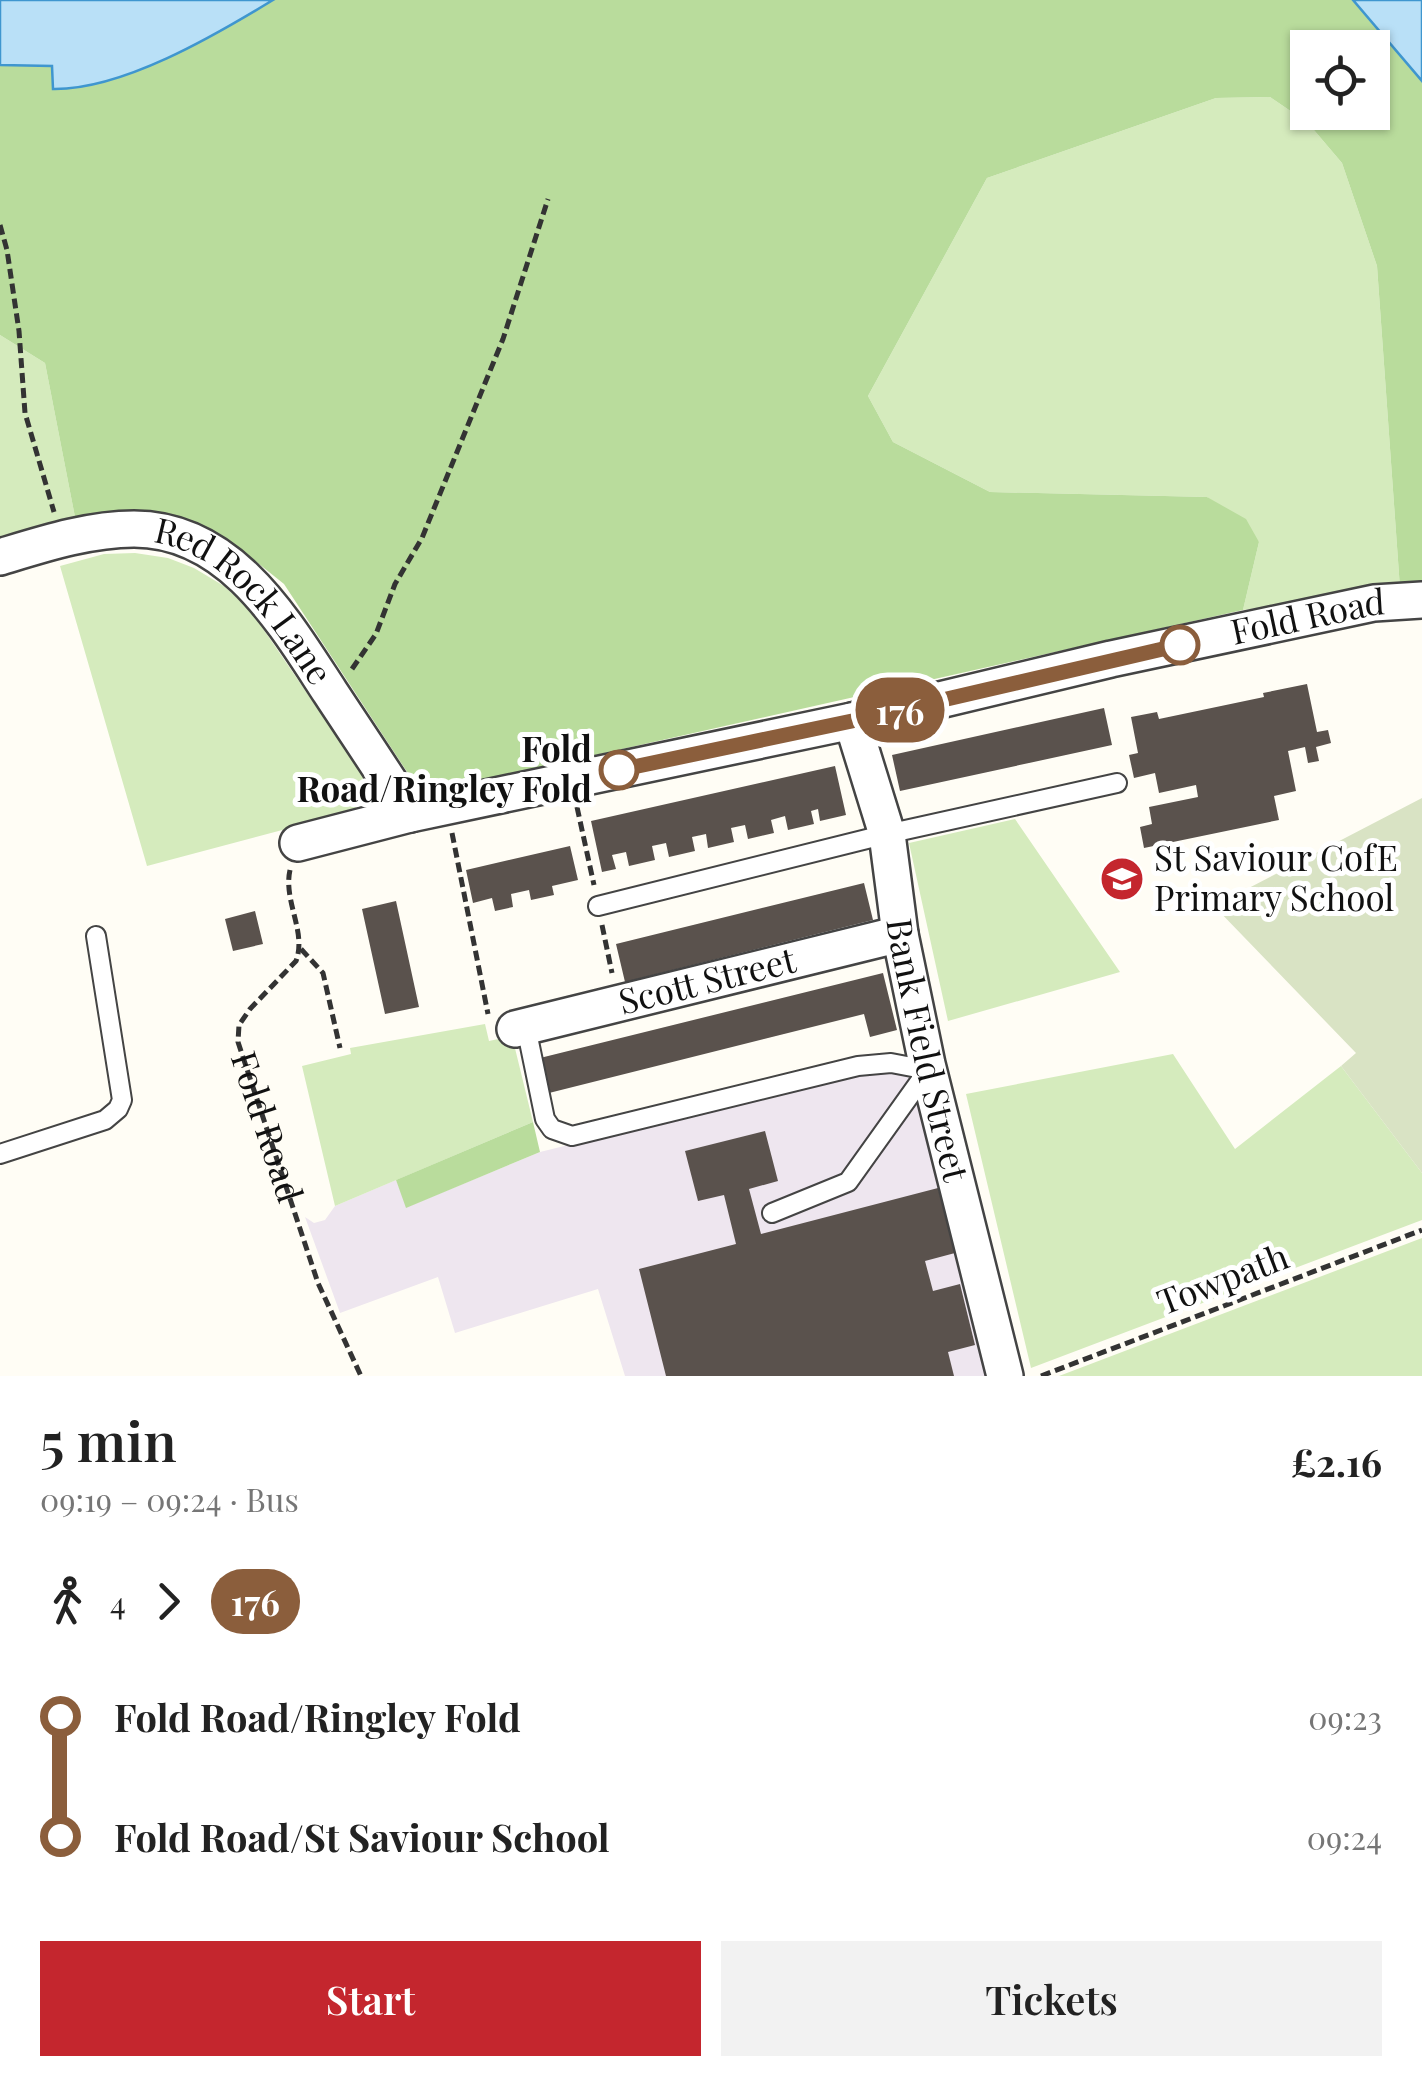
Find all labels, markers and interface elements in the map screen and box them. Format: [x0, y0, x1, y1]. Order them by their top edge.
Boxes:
map controls [1290, 30, 1390, 130]
button: locate [1290, 30, 1390, 130]
street label: Red Rock Lane [151, 505, 345, 693]
street label: Fold Road [1226, 576, 1386, 654]
unlabelled marker [1161, 626, 1199, 664]
line badge: 176 [842, 678, 958, 742]
text: 176 [876, 687, 924, 734]
place label: Fold Road/Ringley Fold [296, 724, 592, 811]
marker: Fold Road/Ringley Fold [600, 751, 638, 789]
place label: St Saviour CofE Primary School [1154, 833, 1398, 920]
school or university icon: St Saviour CofE Primary School [1099, 856, 1145, 902]
street label: Bank Field Street [877, 915, 982, 1186]
street label: Scott Street [613, 935, 801, 1024]
street label: Fold Road [222, 1045, 316, 1208]
street label: Towpath [1150, 1231, 1295, 1324]
text: 5 min [40, 1402, 177, 1476]
text: £2.16 [1291, 1436, 1382, 1487]
text: 09:19 – 09:24 · Bus [40, 1477, 299, 1520]
icon: walk [40, 1574, 95, 1629]
icon: forward [141, 1574, 196, 1629]
text: 176 [231, 1578, 280, 1625]
text: 4 [110, 1580, 126, 1623]
text: Fold Road/Ringley Fold [114, 1691, 521, 1742]
text: 09:23 [1308, 1695, 1382, 1738]
text: Fold Road/St Saviour School [114, 1811, 610, 1862]
text: 09:24 [1307, 1815, 1382, 1858]
button: Start [40, 1941, 701, 2056]
button: Tickets [721, 1941, 1382, 2056]

